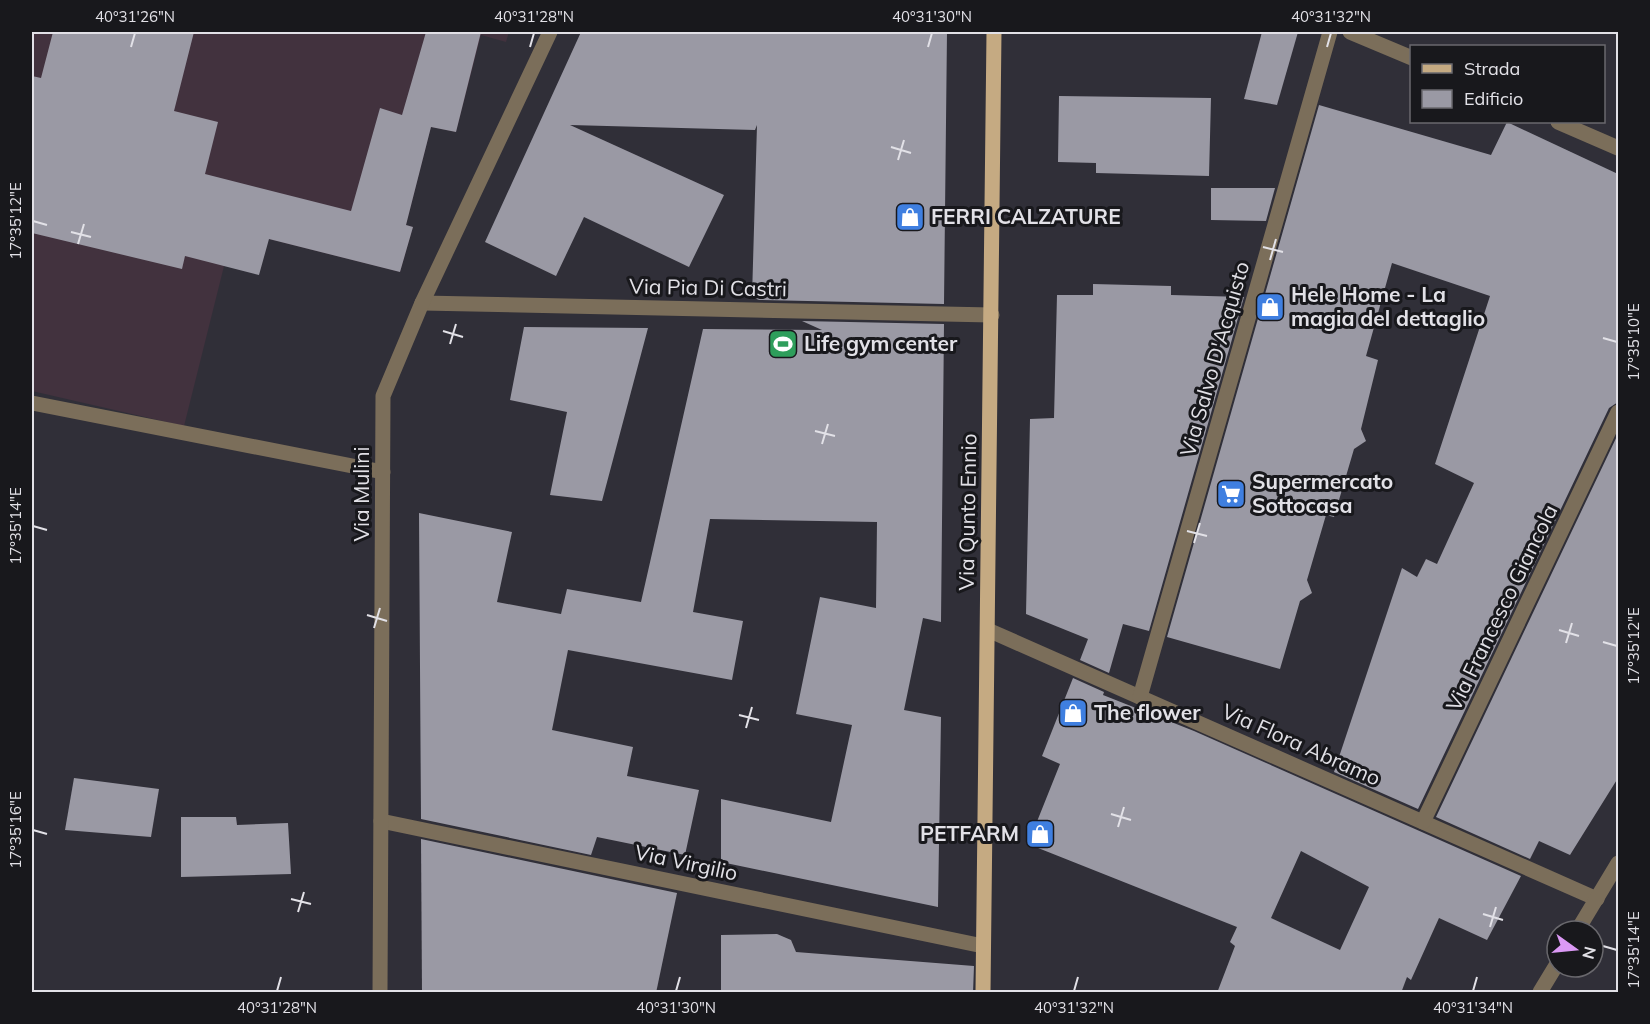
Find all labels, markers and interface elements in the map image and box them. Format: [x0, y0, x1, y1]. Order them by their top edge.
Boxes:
text: 40°31'26"N [95, 7, 175, 26]
text: 40°31'28"N [494, 7, 574, 26]
text: 40°31'30"N [892, 7, 972, 26]
text: 40°31'32"N [1291, 7, 1371, 26]
legend [1410, 45, 1605, 123]
text: Strada [1464, 57, 1520, 80]
text: Edificio [1464, 87, 1523, 110]
text: 17°35'12"E [6, 182, 25, 260]
shop icon: FERRI CALZATURE [894, 201, 926, 233]
place label: FERRI CALZATURE [931, 203, 1121, 229]
street label: Via Salvo D'Acquisto [1174, 258, 1254, 459]
street label: Via Pia Di Castri [629, 273, 787, 301]
place label: Hele Home - La magia del dettaglio [1291, 281, 1485, 331]
shop icon: Hele Home - La magia del dettaglio [1254, 291, 1286, 323]
text: 17°35'10"E [1624, 303, 1643, 381]
sports icon: Life gym center [767, 328, 799, 360]
place label: Life gym center [804, 330, 958, 356]
street label: Via Qunto Ennio [953, 433, 981, 591]
street label: Via Mulini [348, 446, 374, 542]
place label: Supermercato Sottocasa [1252, 468, 1393, 518]
supermarket icon: Supermercato Sottocasa [1215, 478, 1247, 510]
text: 17°35'14"E [6, 487, 25, 565]
street label: Via Francesco Giancola [1440, 500, 1562, 715]
text: 17°35'12"E [1624, 607, 1643, 685]
shop icon: The flower [1057, 697, 1089, 729]
street label: Via Flora Abramo [1218, 697, 1385, 791]
place label: The flower [1094, 699, 1201, 725]
text: 17°35'16"E [6, 791, 25, 869]
shop icon: PETFARM [1024, 818, 1056, 850]
place label: PETFARM [920, 820, 1019, 846]
street label: Via Virgilio [632, 838, 740, 886]
text: 17°35'14"E [1624, 911, 1643, 989]
north arrow [1545, 919, 1605, 979]
text: N [1578, 944, 1601, 961]
text: 40°31'28"N [237, 998, 317, 1017]
text: 40°31'30"N [636, 998, 716, 1017]
text: 40°31'32"N [1034, 998, 1114, 1017]
text: 40°31'34"N [1433, 998, 1513, 1017]

